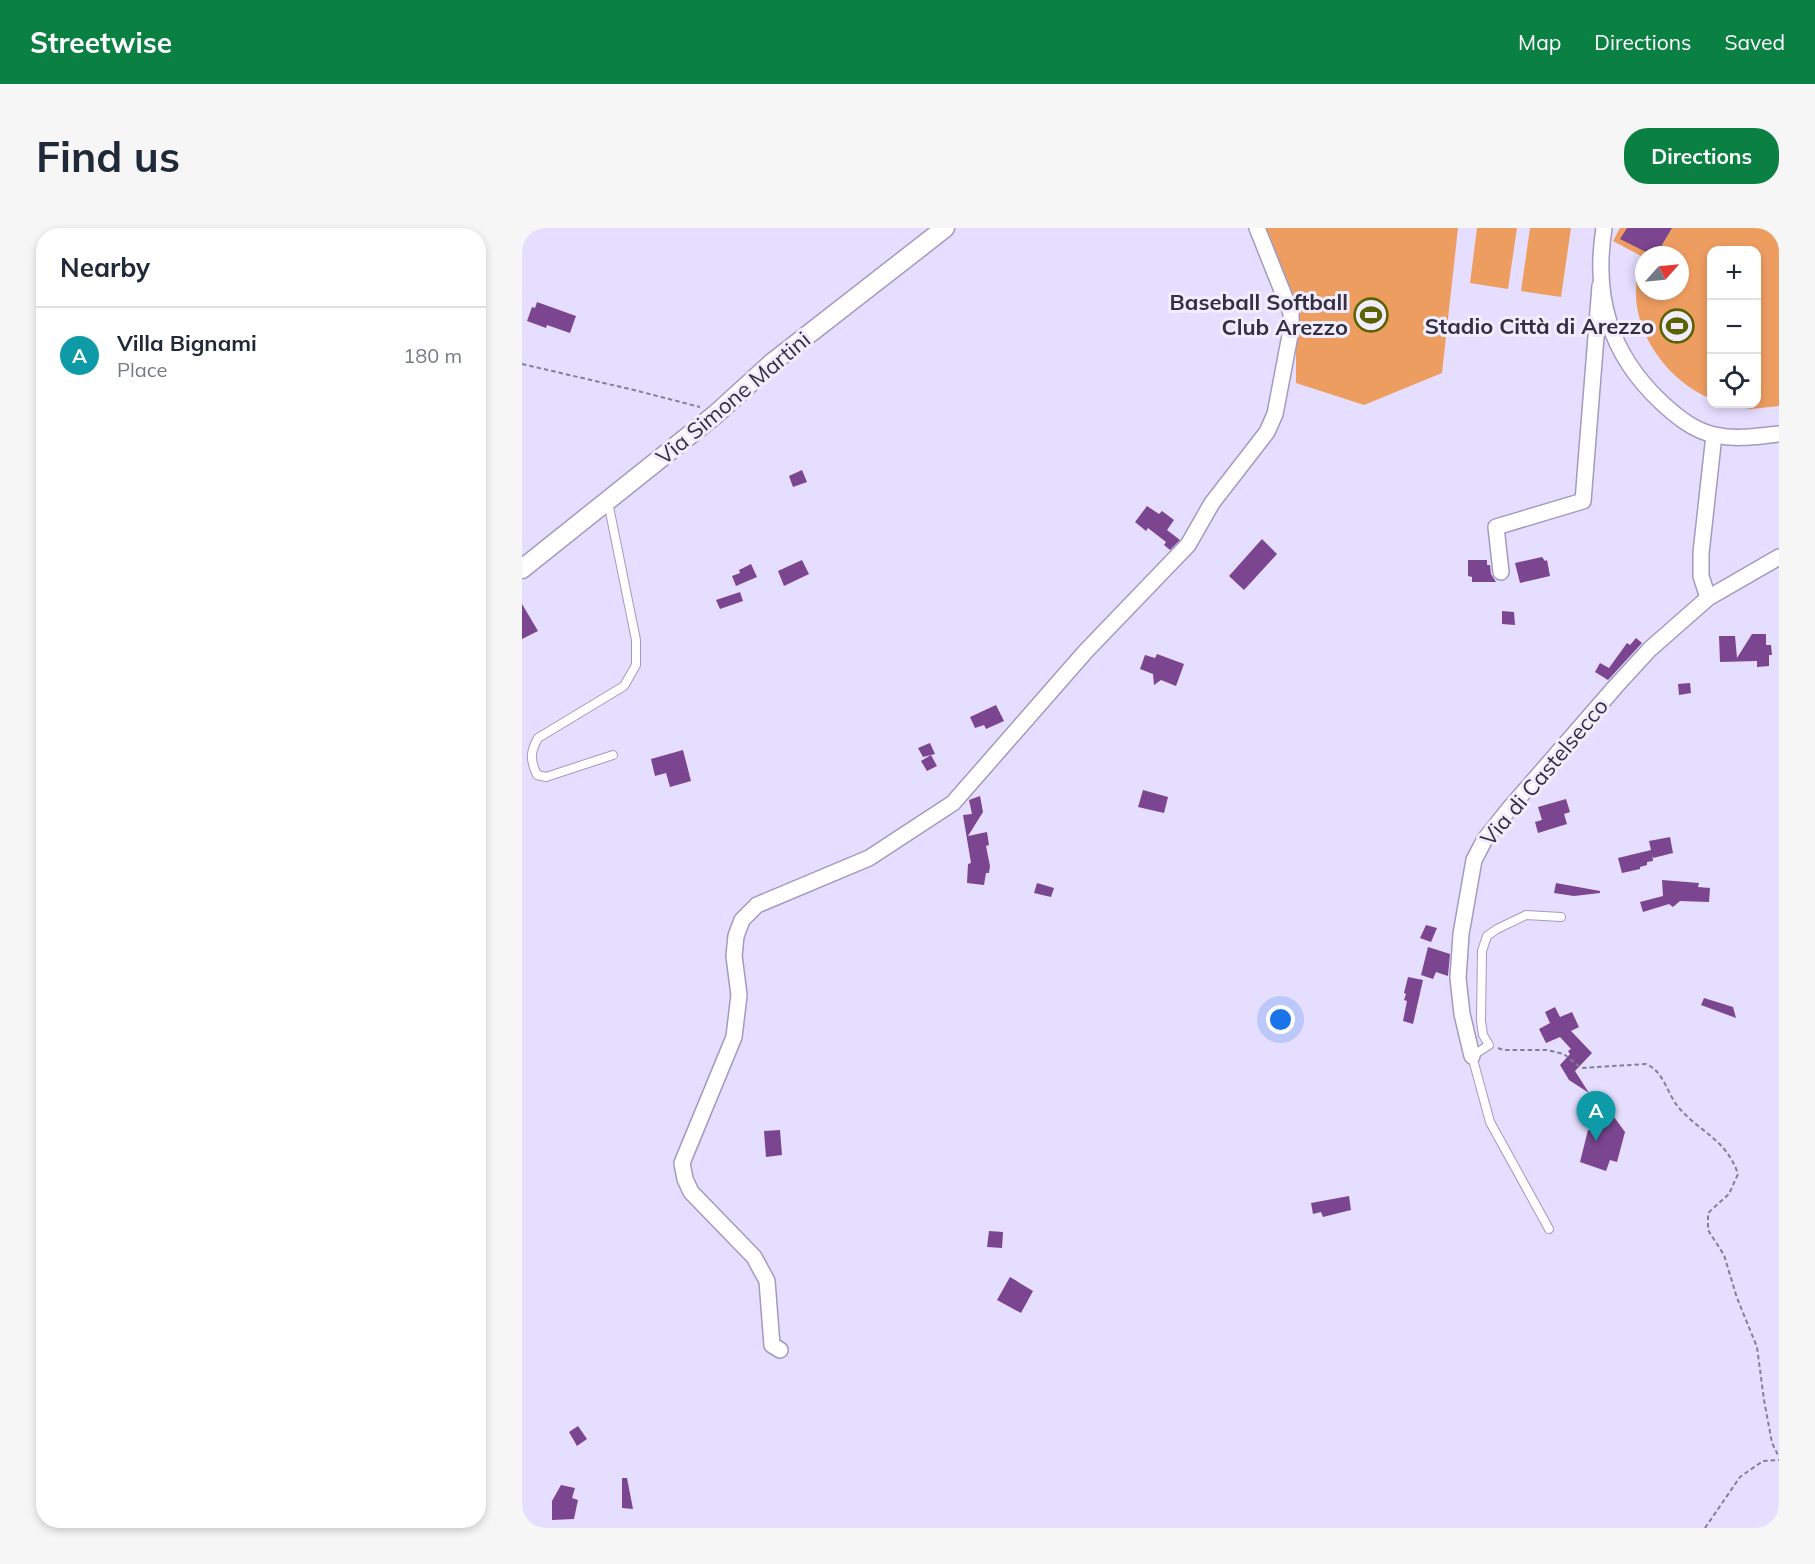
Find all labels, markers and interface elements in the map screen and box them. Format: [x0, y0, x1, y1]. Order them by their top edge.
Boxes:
text: Streetwise [30, 25, 172, 60]
text: Map [1518, 29, 1561, 55]
text: Directions [1594, 29, 1691, 55]
text: Saved [1724, 29, 1785, 55]
button: Directions [1624, 128, 1779, 184]
text: Find us [36, 130, 180, 183]
north arrow [1635, 246, 1689, 300]
map controls [1707, 246, 1761, 408]
button: + [1707, 246, 1761, 300]
text: Nearby [60, 251, 150, 284]
place label: Baseball Softball Club Arezzo [1170, 288, 1348, 341]
sports icon: Baseball Softball Club Arezzo [1353, 297, 1389, 333]
button: − [1707, 300, 1761, 354]
sports icon: Stadio Città di Arezzo [1659, 308, 1695, 344]
place label: Stadio Città di Arezzo [1425, 312, 1654, 340]
street label: Via Simone Martini [650, 325, 816, 471]
text: Villa Bignami [117, 329, 257, 357]
text: A [72, 343, 87, 368]
text: 180 m [403, 343, 462, 368]
button: locate [1707, 354, 1761, 408]
text: Place [117, 357, 167, 382]
street label: Via di Castelsecco [1474, 693, 1614, 851]
your location [1266, 1005, 1295, 1034]
pin: A [1576, 1092, 1616, 1141]

